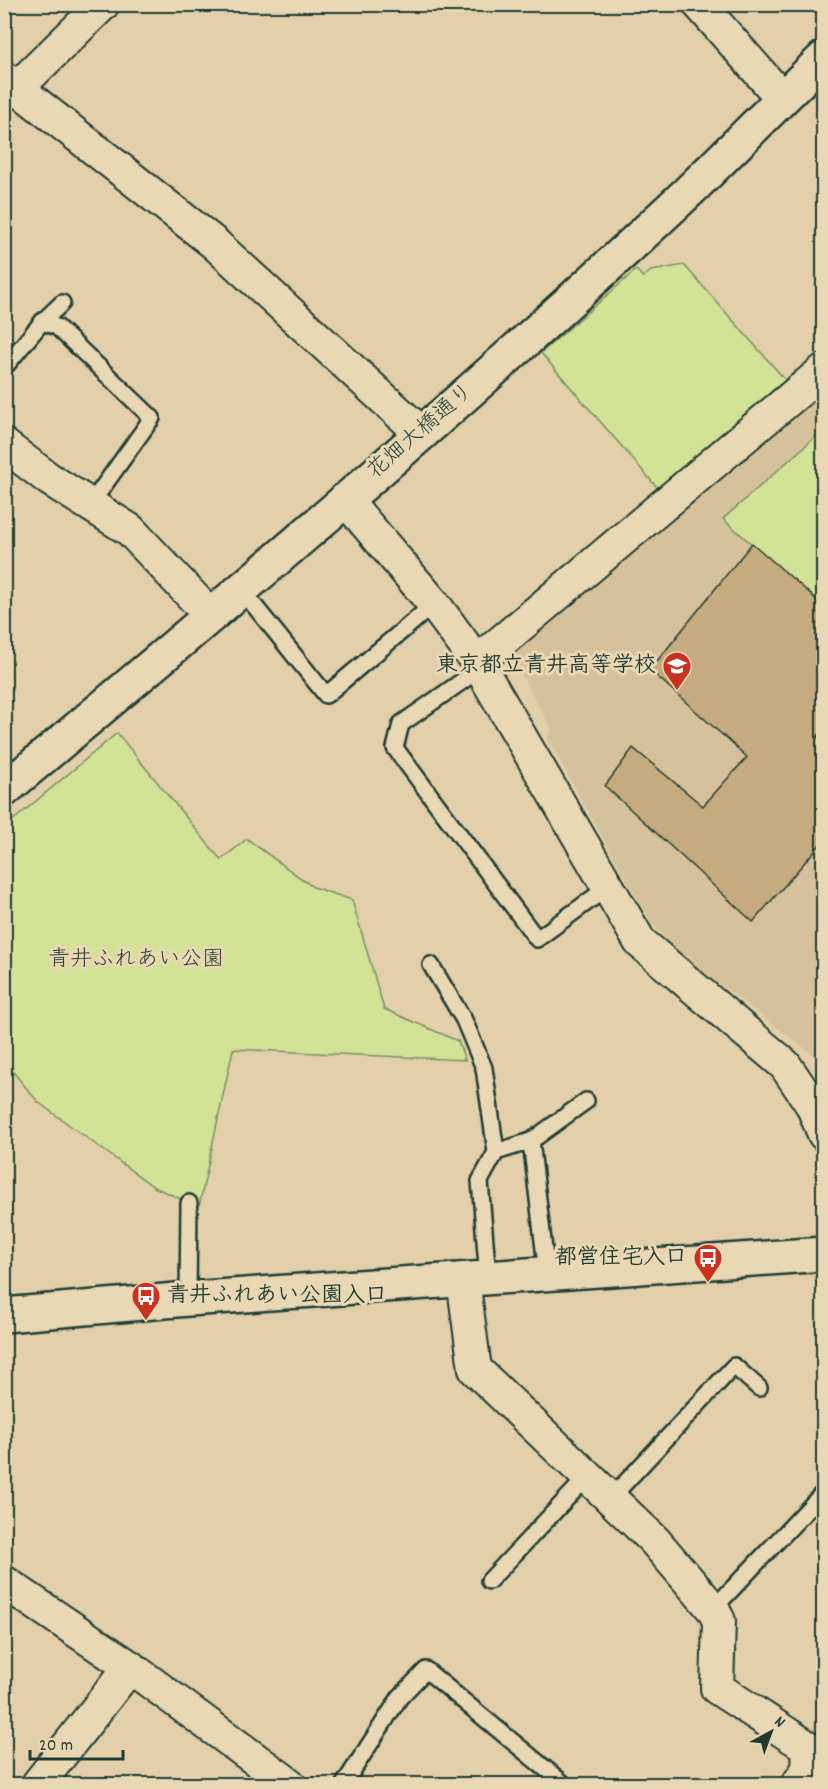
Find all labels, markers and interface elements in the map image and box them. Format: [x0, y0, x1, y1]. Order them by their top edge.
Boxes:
street label: 花畑大橋通り [361, 377, 481, 487]
school or university icon: 東京都立青井高等学校 [661, 650, 693, 692]
place label: 東京都立青井高等学校 [436, 651, 656, 682]
park label: 青井ふれあい公園 [48, 945, 224, 976]
bus stop icon: 都営住宅入口 [692, 1242, 724, 1284]
place label: 都営住宅入口 [555, 1243, 687, 1274]
bus stop icon: 青井ふれあい公園入口 [130, 1280, 162, 1322]
place label: 青井ふれあい公園入口 [167, 1281, 387, 1312]
north arrow [741, 1702, 801, 1762]
text: N [769, 1711, 790, 1734]
scale bar [30, 1723, 123, 1761]
text: 20 m [39, 1734, 73, 1759]

